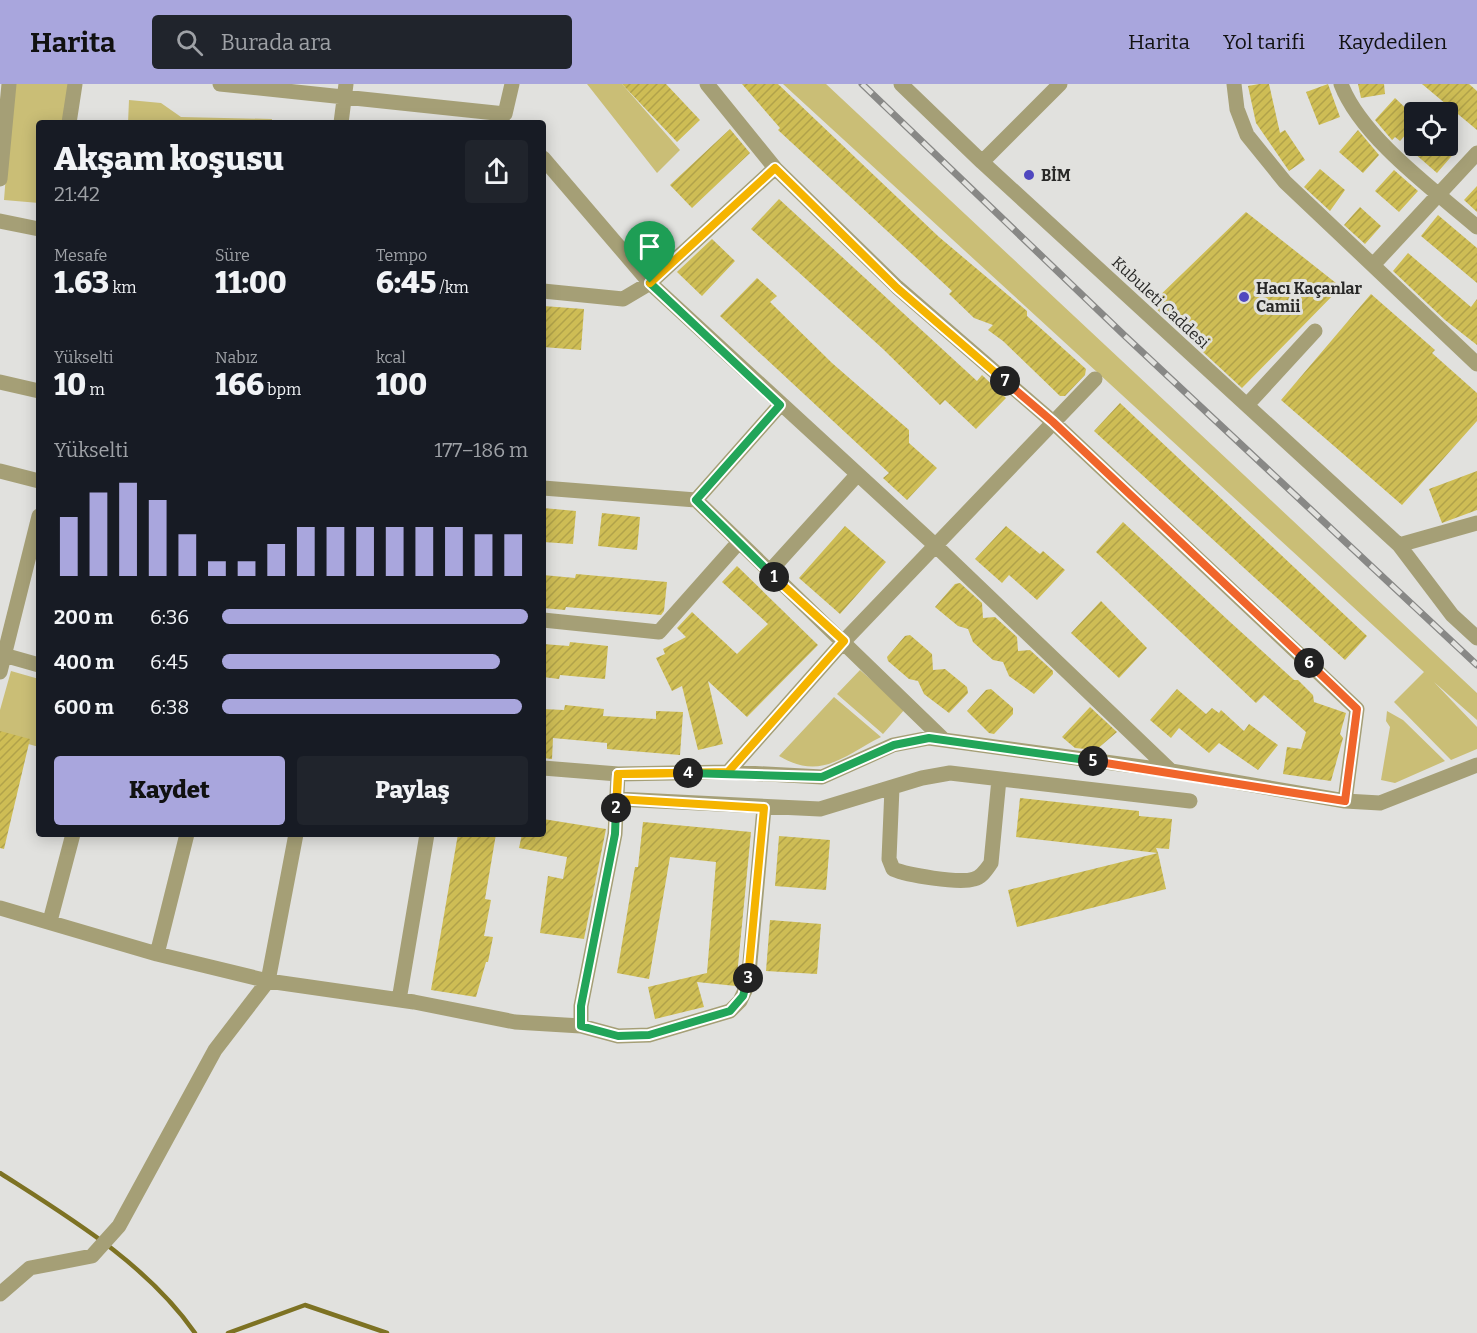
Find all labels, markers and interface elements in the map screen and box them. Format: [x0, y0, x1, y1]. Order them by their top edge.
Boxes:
search box [152, 15, 572, 69]
text: Harita [30, 26, 116, 59]
icon: search [173, 26, 206, 59]
text: Burada ara [221, 29, 332, 56]
text: Harita [1128, 29, 1190, 55]
text: Yol tarifi [1223, 29, 1305, 55]
text: Kaydedilen [1338, 29, 1447, 55]
map controls [1404, 102, 1458, 156]
button: locate [1404, 102, 1458, 156]
text: Akşam koşusu [54, 139, 284, 179]
button: share [465, 140, 528, 203]
place label: BİM [1041, 166, 1071, 185]
marker: BİM [1022, 168, 1036, 182]
text: 21:42 [54, 182, 100, 206]
pin [624, 221, 675, 283]
icon: arrive [633, 230, 666, 263]
text: Mesafe [54, 246, 107, 265]
text: Süre [215, 246, 250, 265]
text: Tempo [376, 246, 427, 265]
street label: Kubuleti Caddesi [1108, 252, 1213, 352]
text: 1.63 [54, 265, 109, 301]
text: 11:00 [215, 265, 287, 301]
text: 6:45 [376, 265, 436, 301]
text: km [109, 278, 137, 297]
text: /km [436, 278, 469, 297]
place label: Hacı Kaçanlar Camii [1256, 279, 1363, 316]
marker: Hacı Kaçanlar Camii [1237, 290, 1251, 304]
text: Yükselti [54, 348, 114, 367]
text: Nabız [215, 348, 258, 367]
text: kcal [376, 348, 406, 367]
pin: 7 [990, 366, 1020, 396]
text: 10 [54, 367, 86, 403]
text: 166 [215, 367, 264, 403]
text: 100 [376, 367, 427, 403]
text: 7 [1001, 371, 1009, 390]
text: m [86, 380, 105, 399]
text: bpm [264, 380, 301, 399]
text: Yükselti [54, 438, 128, 462]
text: 177–186 m [434, 438, 528, 462]
pin: 1 [759, 562, 789, 592]
text: 1 [771, 567, 777, 586]
text: 200 m [54, 605, 113, 629]
text: 6:36 [150, 605, 189, 629]
pin: 6 [1294, 648, 1324, 678]
text: 400 m [54, 650, 114, 674]
text: 6:45 [150, 650, 188, 674]
text: 6 [1304, 653, 1314, 672]
text: 600 m [54, 695, 114, 719]
text: 6:38 [150, 695, 189, 719]
pin: 5 [1078, 746, 1108, 776]
text: 5 [1089, 751, 1097, 770]
button: Kaydet [54, 756, 285, 825]
button: Paylaş [297, 756, 528, 825]
pin: 4 [673, 758, 703, 788]
text: 4 [683, 763, 693, 782]
pin: 2 [601, 793, 631, 823]
text: 2 [611, 798, 621, 817]
pin: 3 [733, 963, 763, 993]
text: 3 [743, 968, 753, 987]

